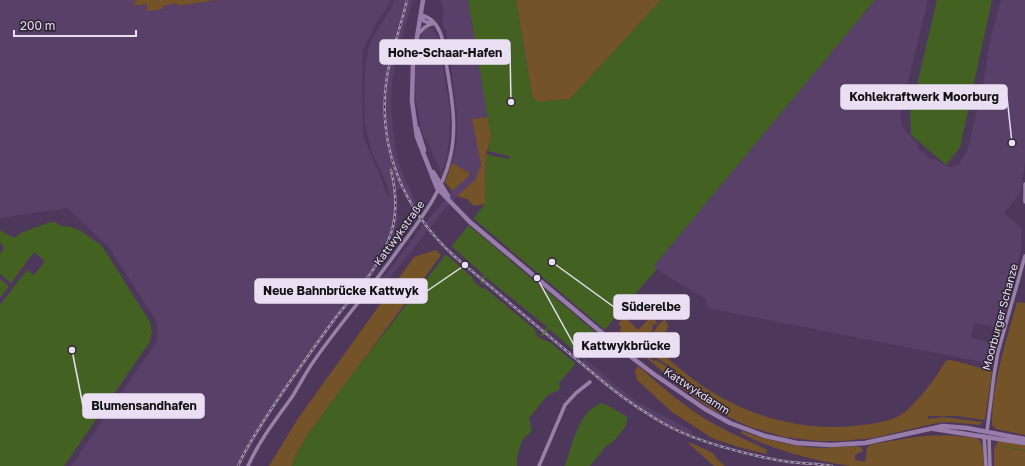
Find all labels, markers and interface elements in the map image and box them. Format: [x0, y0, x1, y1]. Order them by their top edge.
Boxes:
scale bar [14, 12, 136, 38]
text: 200 m [20, 18, 55, 33]
callout: Hohe-Schaar-Hafen [380, 40, 510, 64]
text: Hohe-Schaar-Hafen [388, 45, 502, 60]
callout: Kohlekraftwerk Moorburg [841, 85, 1007, 109]
text: Kohlekraftwerk Moorburg [849, 89, 999, 104]
street label: Kattwykstraße [371, 198, 427, 268]
street label: Moorburger Schanze [979, 262, 1020, 371]
callout: Neue Bahnbrücke Kattwyk [255, 279, 427, 303]
text: Neue Bahnbrücke Kattwyk [263, 283, 419, 298]
callout: Süderelbe [614, 295, 689, 319]
text: Süderelbe [621, 299, 681, 314]
callout: Kattwykbrücke [574, 333, 679, 357]
text: Kattwykbrücke [581, 338, 671, 353]
street label: Kattwykdamm [662, 364, 733, 417]
callout: Blumensandhafen [83, 394, 204, 418]
text: Blumensandhafen [91, 398, 197, 413]

